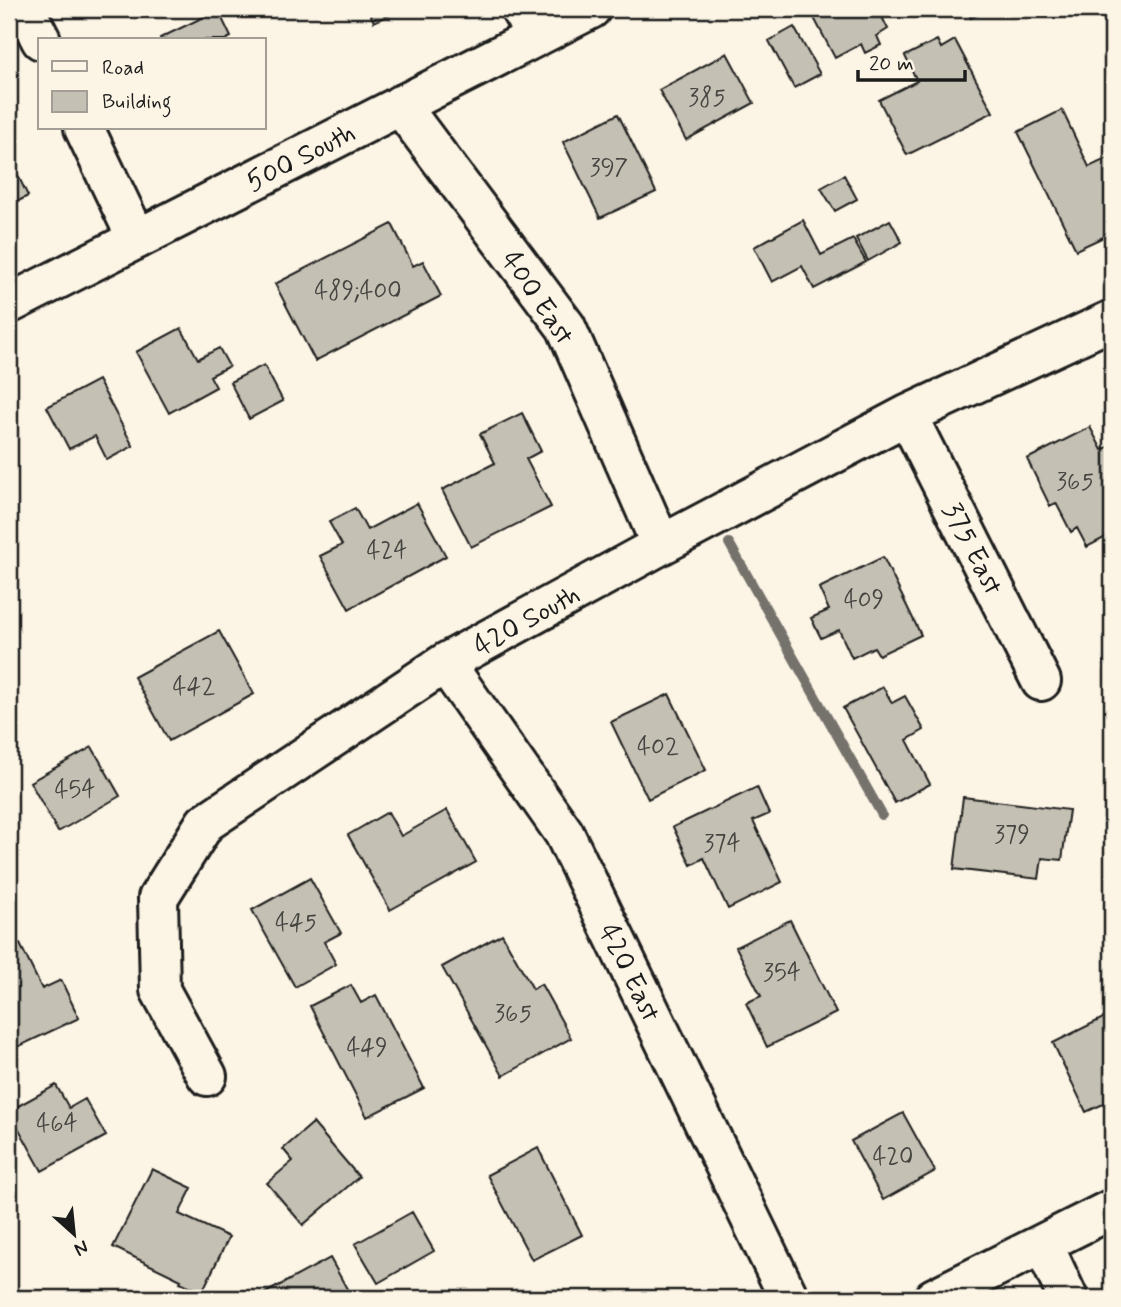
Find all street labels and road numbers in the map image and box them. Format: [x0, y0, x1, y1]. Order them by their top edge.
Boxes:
street label: 500 South [240, 115, 362, 202]
street label: 400 East [492, 244, 582, 353]
street label: 375 East [933, 497, 1011, 602]
street label: 420 South [467, 577, 587, 666]
street label: 420 East [589, 918, 669, 1029]

